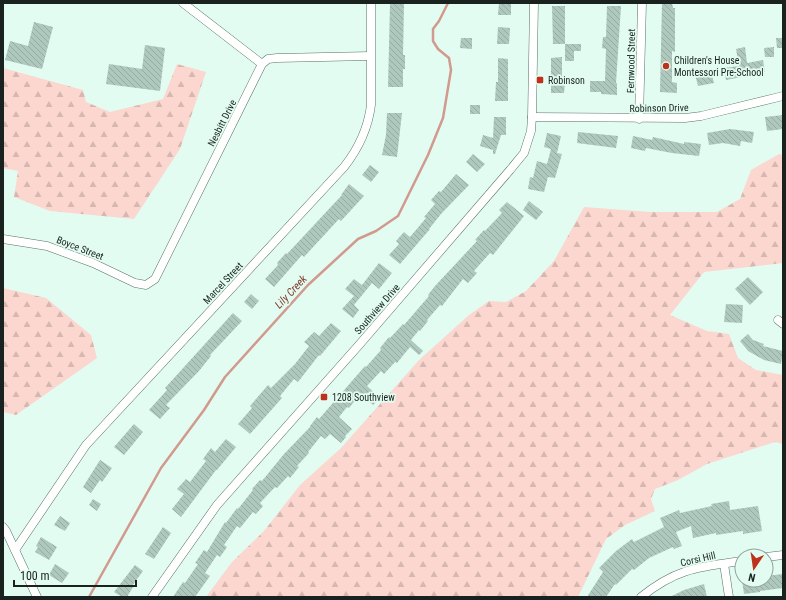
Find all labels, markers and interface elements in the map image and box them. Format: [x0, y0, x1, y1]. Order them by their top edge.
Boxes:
street label: Fernwood Street [625, 29, 637, 93]
place label: Children's House Montessori Pre-School [674, 55, 763, 78]
marker: Children's House Montessori Pre-School [661, 61, 671, 71]
marker: Robinson [535, 75, 545, 85]
place label: Robinson [548, 75, 585, 86]
street label: Nesbitt Drive [206, 98, 239, 148]
street label: Robinson Drive [629, 102, 689, 114]
street label: Boyce Street [55, 234, 105, 262]
street label: Marcel Street [201, 260, 245, 306]
water label: Lily Creek [272, 272, 310, 311]
street label: Southview Drive [352, 281, 402, 336]
marker: 1208 Southview [319, 392, 329, 402]
place label: 1208 Southview [332, 392, 395, 403]
north arrow [734, 548, 774, 588]
street label: Corsi Hill [679, 550, 717, 568]
scale bar [14, 562, 136, 588]
text: 100 m [20, 569, 50, 583]
text: N [747, 570, 757, 584]

